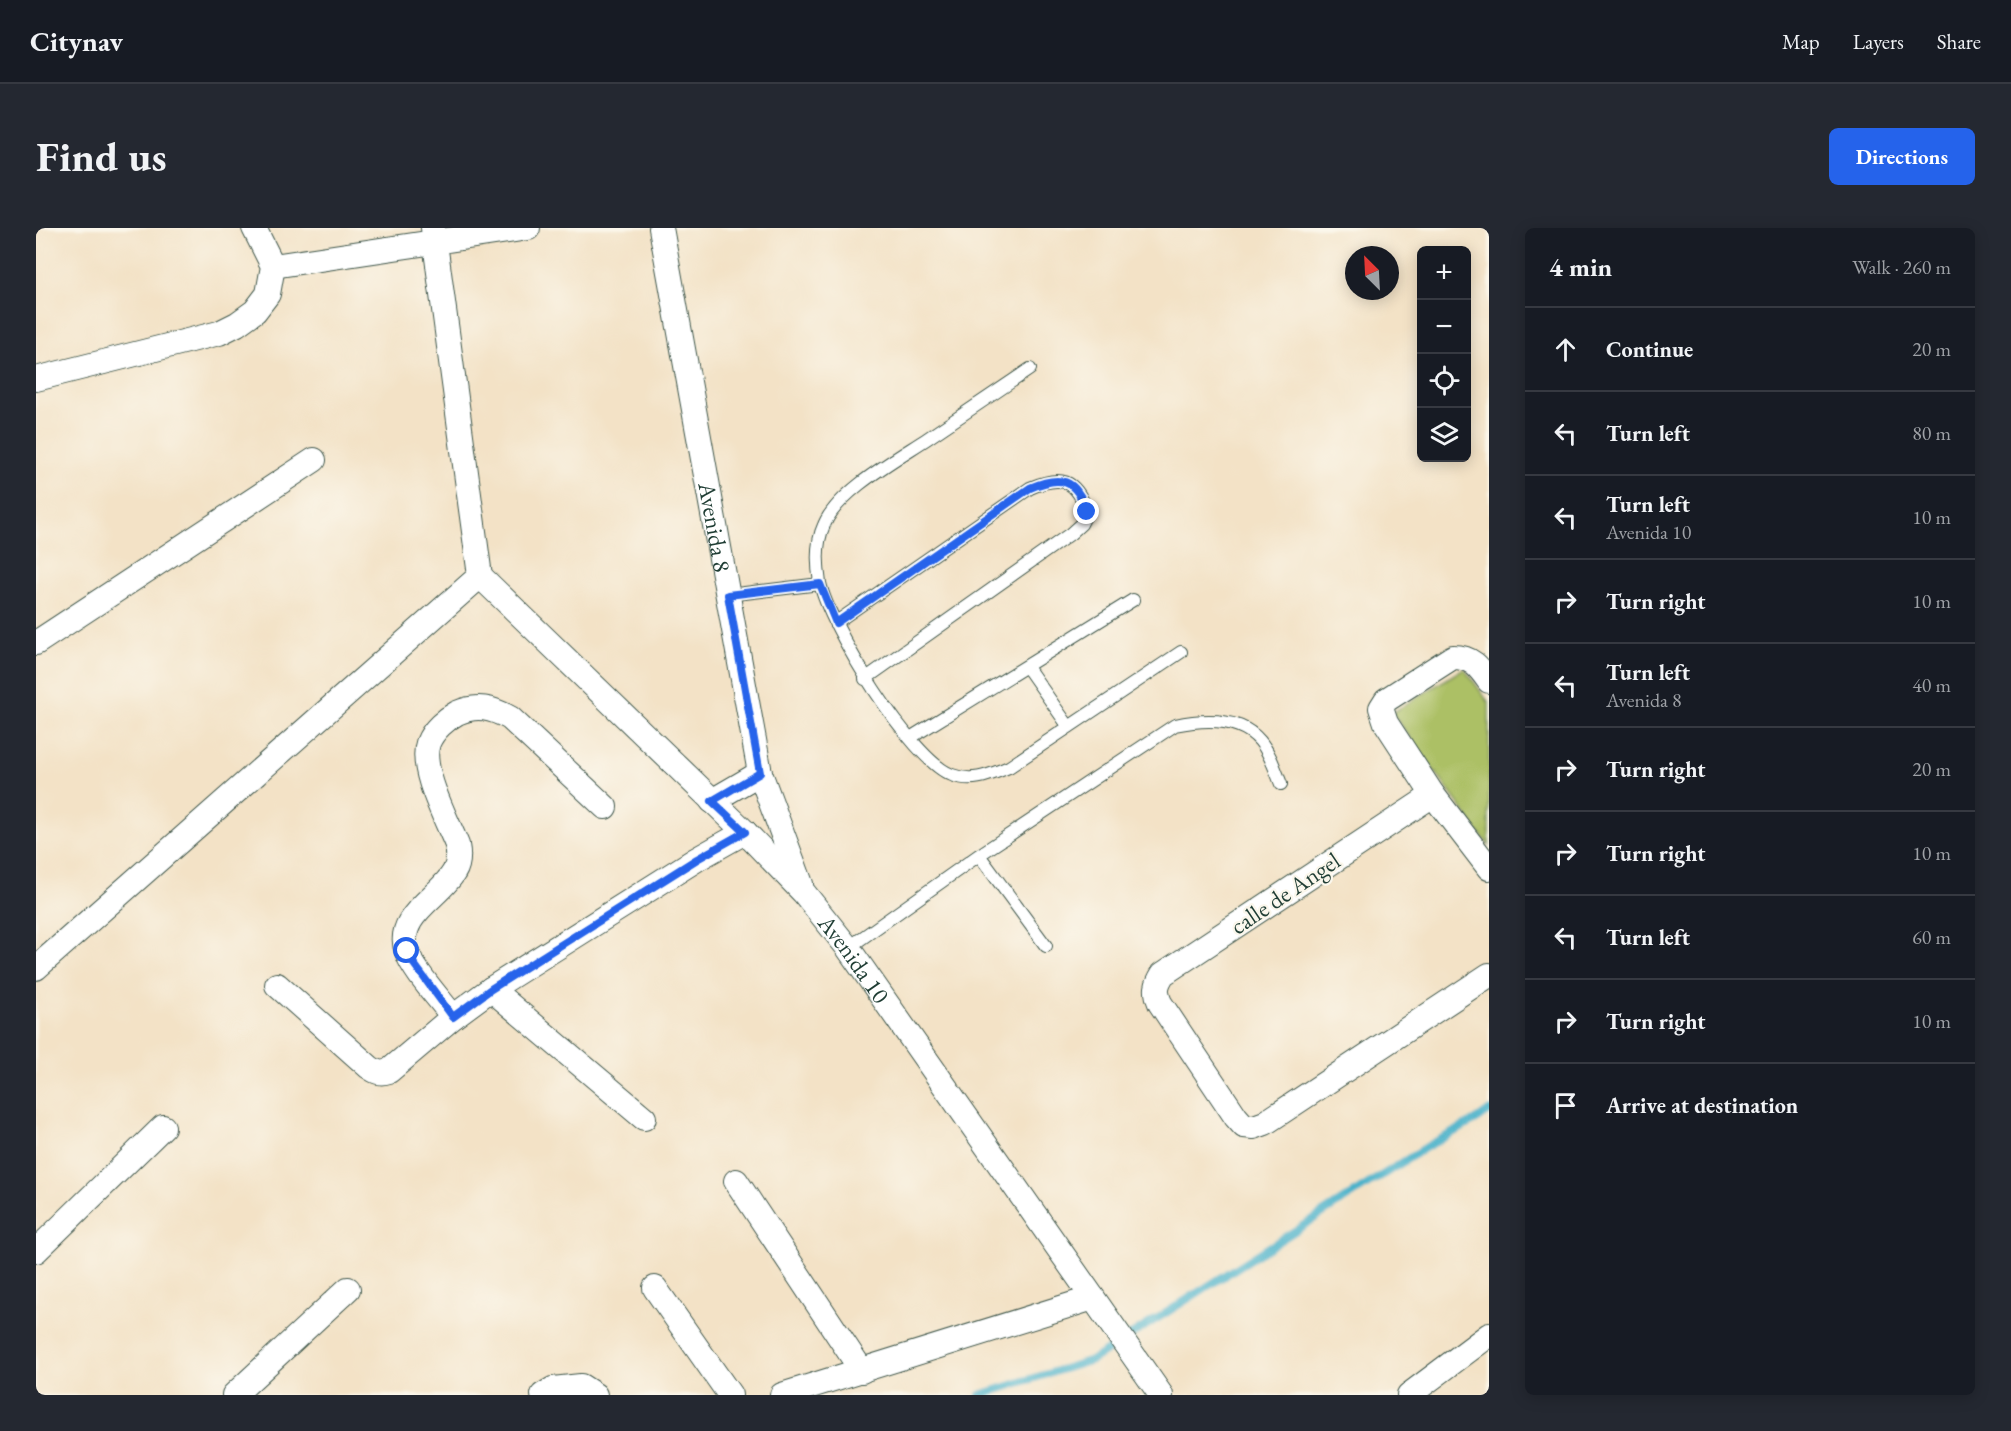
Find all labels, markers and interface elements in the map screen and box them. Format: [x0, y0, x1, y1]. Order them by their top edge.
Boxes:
text: Citynav [30, 23, 123, 59]
text: Map [1782, 28, 1820, 55]
text: Layers [1853, 28, 1904, 55]
text: Share [1937, 28, 1981, 55]
button: Directions [1829, 128, 1975, 185]
text: Find us [36, 129, 167, 184]
north arrow [1345, 246, 1399, 300]
map controls [1417, 246, 1471, 462]
button: + [1417, 246, 1471, 300]
text: 4 min [1549, 250, 1612, 284]
text: Walk · 260 m [1852, 254, 1951, 280]
button: − [1417, 300, 1471, 354]
icon: ahead [1549, 333, 1582, 366]
text: Continue [1606, 335, 1693, 364]
text: 20 m [1912, 336, 1951, 362]
button: locate [1417, 354, 1471, 408]
button: layers [1417, 408, 1471, 462]
icon: left [1549, 417, 1582, 450]
text: Turn left [1606, 419, 1690, 448]
text: 80 m [1912, 420, 1951, 446]
street label: Avenida 8 [692, 479, 739, 575]
text: Turn left [1606, 490, 1690, 519]
route end [1073, 498, 1099, 524]
icon: left [1549, 501, 1582, 534]
text: 10 m [1912, 504, 1951, 530]
text: Avenida 10 [1606, 519, 1691, 545]
icon: right [1549, 585, 1582, 618]
text: Turn right [1606, 587, 1705, 616]
text: 10 m [1912, 588, 1951, 614]
text: Turn left [1606, 658, 1690, 687]
icon: left [1549, 669, 1582, 702]
text: 40 m [1912, 672, 1951, 698]
text: Avenida 8 [1606, 687, 1682, 713]
icon: right [1549, 753, 1582, 786]
text: Turn right [1606, 755, 1705, 784]
text: 20 m [1912, 756, 1951, 782]
icon: right [1549, 837, 1582, 870]
text: Turn right [1606, 839, 1705, 868]
text: 10 m [1912, 840, 1951, 866]
street label: calle de Angel [1224, 845, 1346, 941]
street label: Avenida 10 [811, 907, 897, 1009]
icon: left [1549, 921, 1582, 954]
text: Turn left [1606, 923, 1690, 952]
text: 60 m [1912, 924, 1951, 950]
route start [393, 937, 419, 963]
icon: right [1549, 1005, 1582, 1038]
text: Turn right [1606, 1007, 1705, 1036]
text: 10 m [1912, 1008, 1951, 1034]
icon: arrive [1549, 1089, 1582, 1122]
text: Arrive at destination [1606, 1091, 1798, 1120]

